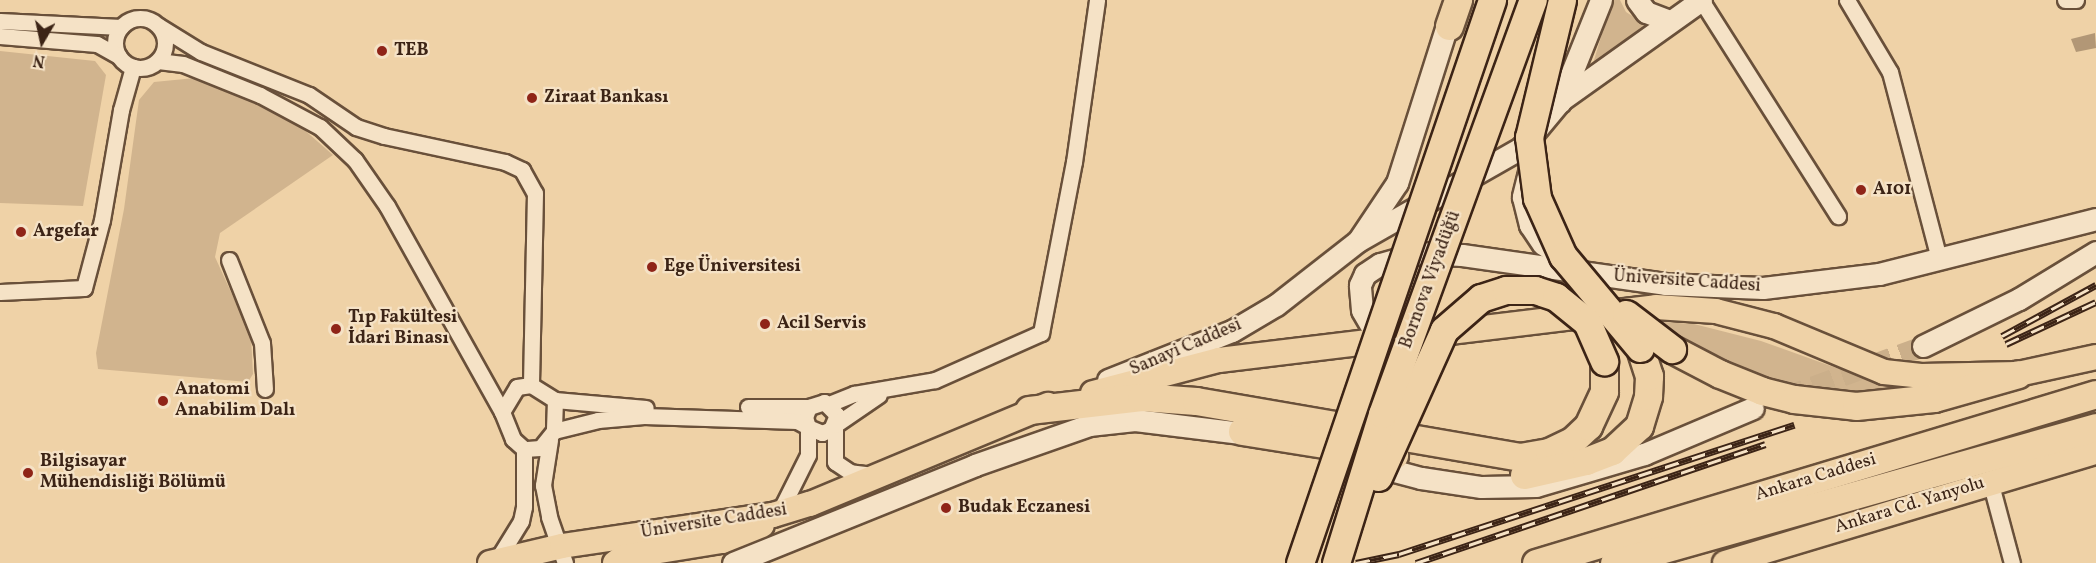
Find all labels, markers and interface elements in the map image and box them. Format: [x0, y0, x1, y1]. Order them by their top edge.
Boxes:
north arrow [12, 12, 72, 72]
place label: TEB [394, 40, 429, 62]
marker: TEB [375, 44, 389, 58]
text: N [32, 48, 47, 72]
place label: Ziraat Bankası [544, 87, 669, 109]
marker: Ziraat Bankası [525, 91, 539, 105]
place label: A101 [1873, 179, 1911, 201]
marker: A101 [1854, 183, 1868, 197]
street label: Bornova Viyadüğü [1396, 208, 1466, 352]
place label: Argefar [33, 221, 99, 243]
marker: Argefar [14, 225, 28, 239]
place label: Ege Üniversitesi [664, 256, 801, 278]
marker: Ege Üniversitesi [645, 260, 659, 274]
street label: Üniversite Caddesi [1613, 266, 1761, 298]
place label: Tıp Fakültesi İdari Binası [348, 308, 457, 350]
place label: Acil Servis [777, 313, 866, 335]
street label: Sanayi Caddesi [1127, 315, 1245, 381]
marker: Acil Servis [758, 317, 772, 331]
marker: Tıp Fakültesi İdari Binası [329, 322, 343, 336]
place label: Anatomi Anabilim Dalı [175, 380, 295, 422]
marker: Anatomi Anabilim Dalı [156, 394, 170, 408]
street label: Ankara Caddesi [1753, 449, 1879, 507]
place label: Bilgisayar Mühendisliği Bölümü [40, 452, 226, 494]
marker: Bilgisayar Mühendisliği Bölümü [21, 466, 35, 480]
street label: Ankara Cd. Yanyolu [1832, 473, 1988, 539]
place label: Budak Eczanesi [958, 497, 1090, 519]
street label: Üniversite Caddesi [639, 500, 789, 544]
marker: Budak Eczanesi [939, 501, 953, 515]

